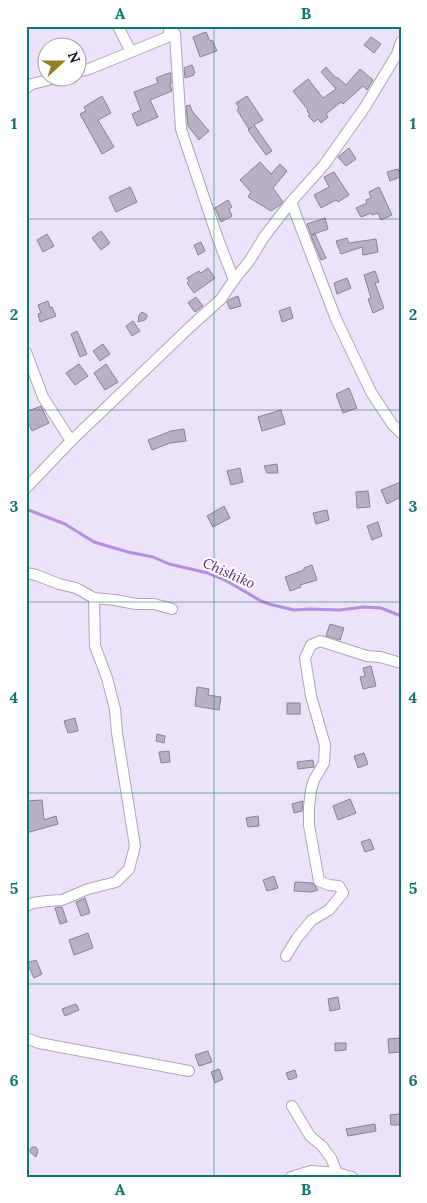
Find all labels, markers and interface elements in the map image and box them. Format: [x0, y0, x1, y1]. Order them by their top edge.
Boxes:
text: A [115, 3, 126, 23]
text: B [301, 3, 312, 23]
north arrow [38, 38, 88, 88]
text: N [64, 49, 85, 66]
text: 1 [11, 113, 17, 133]
text: 1 [410, 113, 416, 133]
text: 2 [10, 304, 18, 324]
text: 2 [409, 304, 417, 324]
text: 3 [10, 496, 19, 516]
text: 3 [409, 496, 418, 516]
water label: Chishiko [200, 554, 258, 592]
text: 4 [10, 687, 19, 707]
text: 4 [409, 687, 418, 707]
text: 5 [10, 878, 19, 898]
text: 5 [409, 878, 418, 898]
text: 6 [9, 1070, 19, 1090]
text: 6 [408, 1070, 418, 1090]
text: A [115, 1179, 126, 1199]
text: B [301, 1179, 312, 1199]

